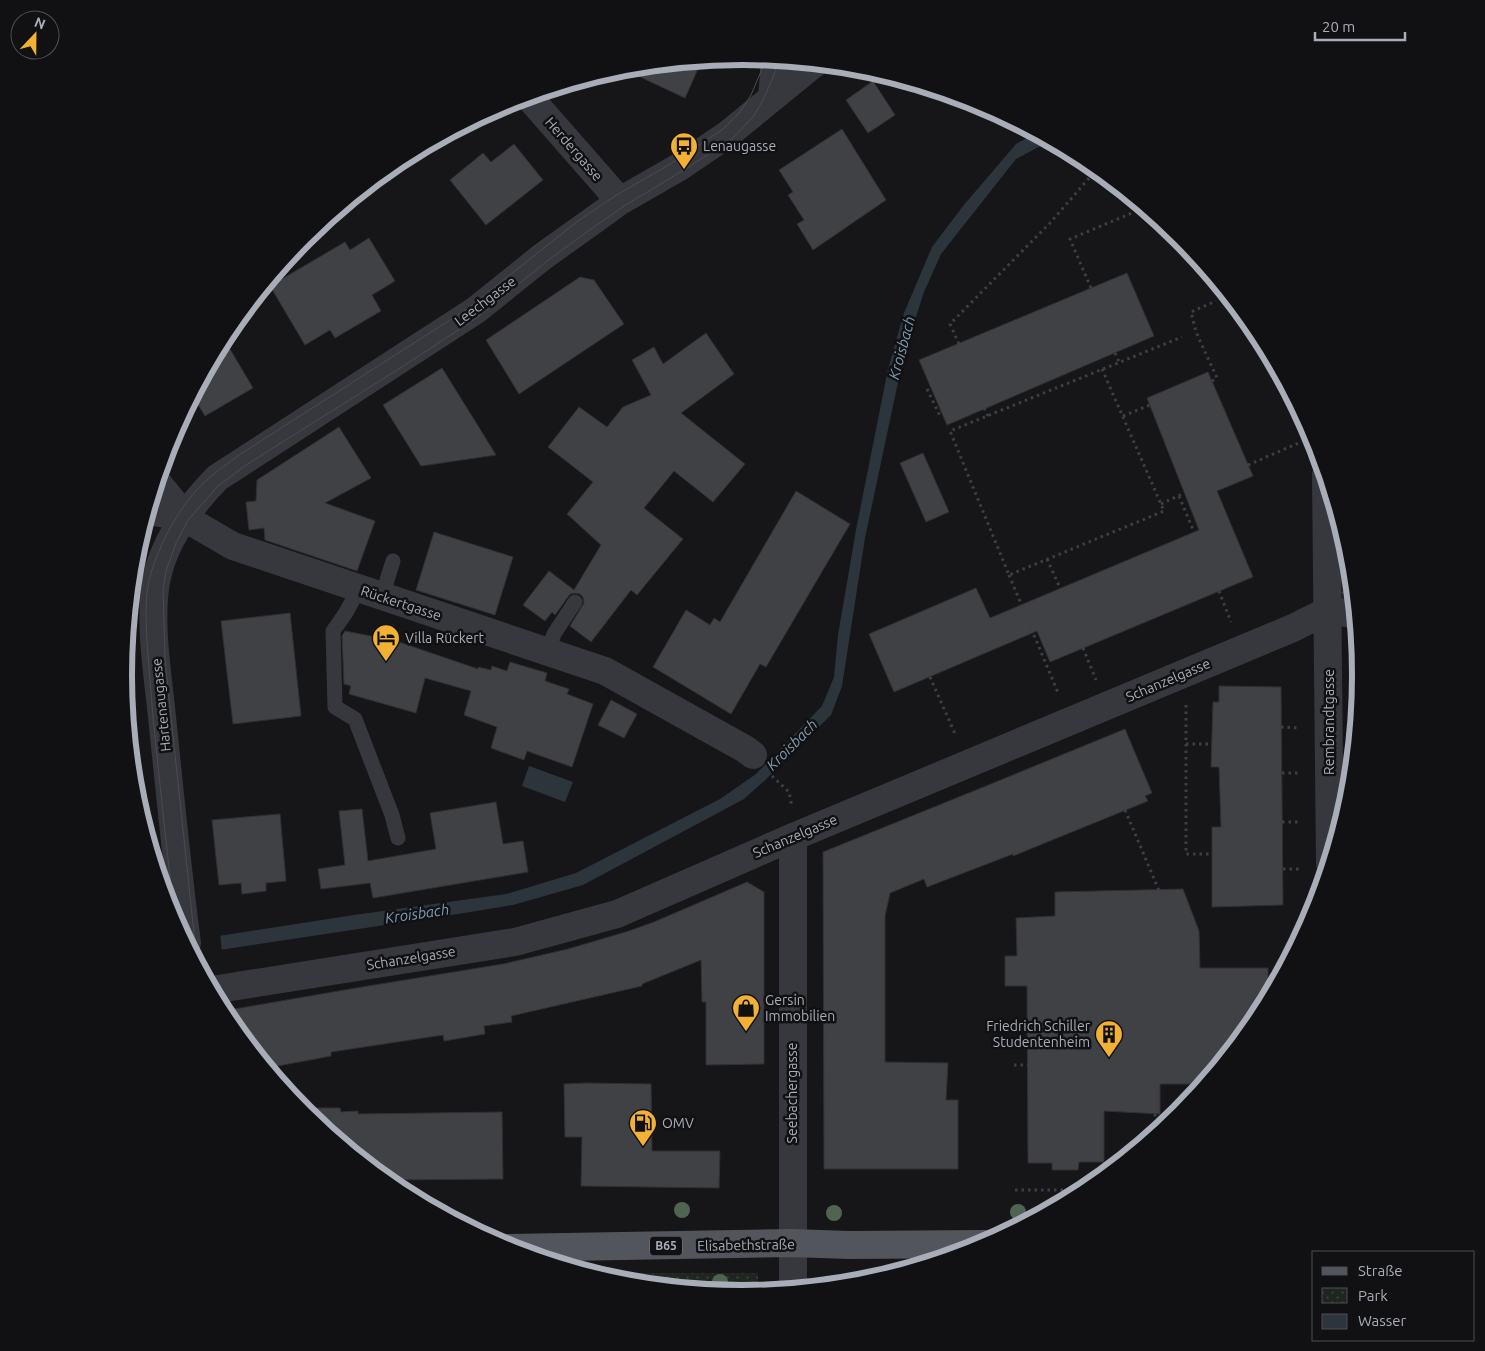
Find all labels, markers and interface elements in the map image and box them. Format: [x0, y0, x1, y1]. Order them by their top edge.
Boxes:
north arrow [10, 10, 60, 60]
scale bar [1315, 10, 1405, 42]
text: N [32, 14, 48, 32]
text: 20 m [1322, 18, 1355, 35]
street label: Herdergasse [542, 114, 606, 184]
bus stop icon: Lenaugasse [669, 131, 699, 170]
place label: Lenaugasse [703, 138, 776, 154]
street label: Leechgasse [451, 273, 519, 329]
water label: Kroisbach [885, 314, 918, 381]
street label: Rückertgasse [359, 582, 443, 624]
hotel icon: Villa Rückert [371, 623, 401, 662]
place label: Villa Rückert [405, 630, 485, 646]
street label: Schanzelgasse [1124, 655, 1212, 705]
street label: Hartenaugasse [148, 658, 174, 752]
street label: Rembrandtgasse [1321, 669, 1337, 775]
water label: Kroisbach [763, 716, 821, 774]
street label: Schanzelgasse [751, 811, 839, 861]
water label: Kroisbach [384, 901, 450, 926]
street label: Schanzelgasse [365, 943, 457, 973]
place label: Gersin Immobilien [765, 992, 835, 1024]
shop icon: Gersin Immobilien [731, 993, 761, 1032]
place label: Friedrich Schiller Studentenheim [986, 1018, 1091, 1050]
building icon: Friedrich Schiller Studentenheim [1094, 1019, 1124, 1058]
street label: Seebachergasse [784, 1043, 800, 1143]
fuel station icon: OMV [628, 1108, 658, 1147]
place label: OMV [662, 1115, 694, 1131]
road number: B65 [650, 1236, 682, 1256]
street label: Elisabethstraße [697, 1236, 795, 1254]
legend [1312, 1251, 1475, 1341]
text: Straße [1358, 1262, 1402, 1279]
text: Park [1358, 1287, 1388, 1304]
text: Wasser [1358, 1312, 1407, 1329]

